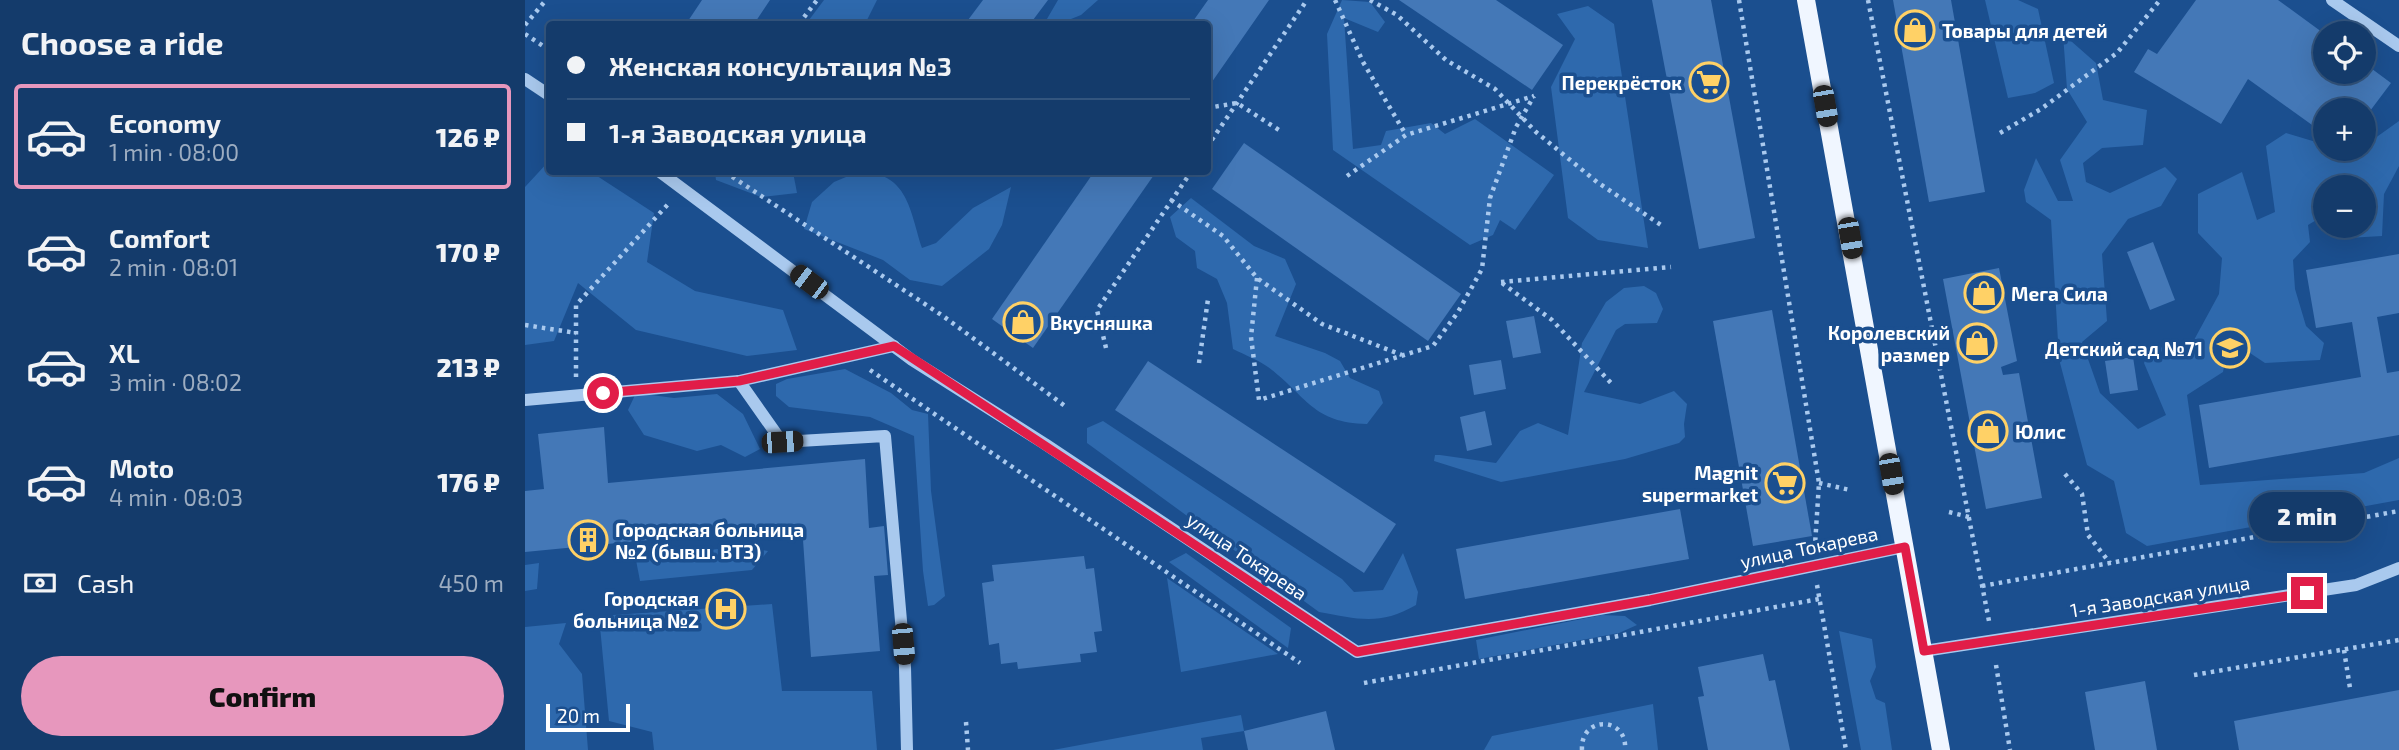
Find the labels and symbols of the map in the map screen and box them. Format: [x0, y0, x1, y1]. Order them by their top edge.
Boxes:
shop icon: Товары для детей [1894, 9, 1936, 51]
place label: Товары для детей [1942, 19, 2108, 42]
supermarket icon: Перекрёсток [1688, 61, 1730, 103]
place label: Перекрёсток [1562, 71, 1682, 94]
car [1812, 83, 1839, 129]
car [1837, 215, 1864, 261]
car [786, 261, 833, 303]
shop icon: Мега Сила [1963, 272, 2005, 314]
place label: Мега Сила [2011, 282, 2108, 305]
shop icon: Вкусняшка [1002, 301, 1044, 343]
place label: Вкусняшка [1050, 311, 1153, 334]
place label: Королевский размер [1828, 321, 1950, 366]
shop icon: Королевский размер [1956, 322, 1998, 364]
school or university icon: Детский сад №71 [2209, 327, 2251, 369]
place label: Детский сад №71 [2045, 337, 2203, 360]
route start [587, 377, 619, 409]
shop icon: Юлис [1967, 410, 2009, 452]
place label: Юлис [2015, 420, 2066, 443]
car [761, 430, 804, 454]
car [1878, 451, 1905, 497]
place label: Magnit supermarket [1642, 461, 1758, 506]
supermarket icon: Magnit supermarket [1764, 462, 1806, 504]
callout: 2 min [2249, 491, 2365, 540]
street label: улица Токарева [1182, 507, 1312, 606]
place label: Городская больница №2 (бывш. ВТЗ) [615, 518, 804, 563]
building icon: Городская больница №2 (бывш. ВТЗ) [567, 519, 609, 561]
street label: улица Токарева [1738, 521, 1880, 574]
street label: 1-я Заводская улица [2069, 570, 2252, 623]
route end [2291, 577, 2323, 609]
place label: Городская больница №2 [573, 587, 699, 632]
hospital icon: Городская больница №2 [705, 588, 747, 630]
car [891, 622, 916, 666]
scale bar [546, 701, 630, 733]

